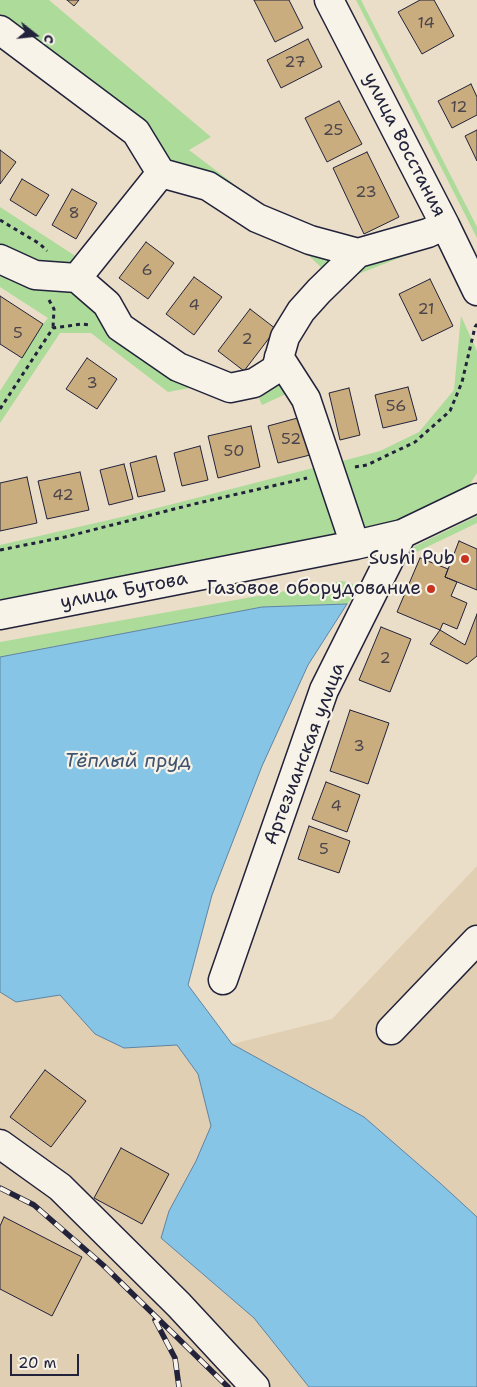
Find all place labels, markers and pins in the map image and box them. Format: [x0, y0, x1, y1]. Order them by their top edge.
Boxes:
place label: Sushi Pub [369, 548, 455, 570]
marker: Sushi Pub [459, 553, 471, 565]
place label: Газовое оборудование [207, 578, 421, 600]
marker: Газовое оборудование [425, 583, 437, 595]

